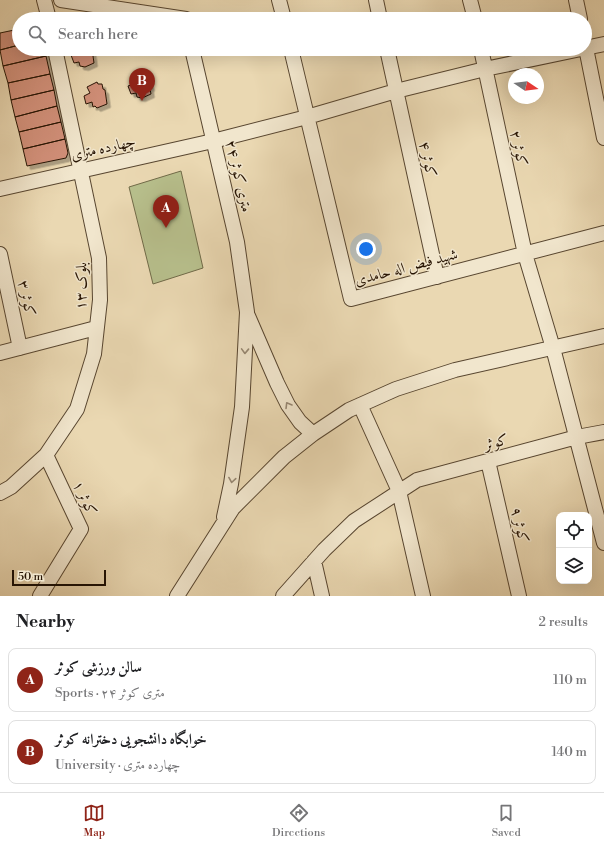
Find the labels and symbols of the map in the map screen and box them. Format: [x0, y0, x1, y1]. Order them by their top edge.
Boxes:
pin: B [129, 68, 155, 101]
north arrow [508, 68, 544, 104]
street label: کوثر ۲ [505, 129, 532, 168]
street label: چهارده متری [69, 132, 137, 165]
street label: ۲۴ متری کوثر [221, 138, 256, 214]
street label: کوثر ۴ [414, 140, 441, 179]
pin: A [153, 195, 179, 228]
your location [356, 239, 376, 259]
street label: شهید فیض اله حامدی [352, 245, 460, 290]
street label: بلوک ۱۳ [72, 262, 91, 310]
street label: کوثر ۳ [13, 279, 40, 318]
one-way arrow [241, 348, 249, 354]
one-way arrow [286, 402, 293, 409]
street label: کوثر [480, 430, 510, 455]
one-way arrow [228, 477, 236, 483]
street label: کوثر ۱ [68, 478, 101, 519]
street label: کوثر ۹ [506, 505, 533, 545]
scale bar [12, 568, 106, 587]

